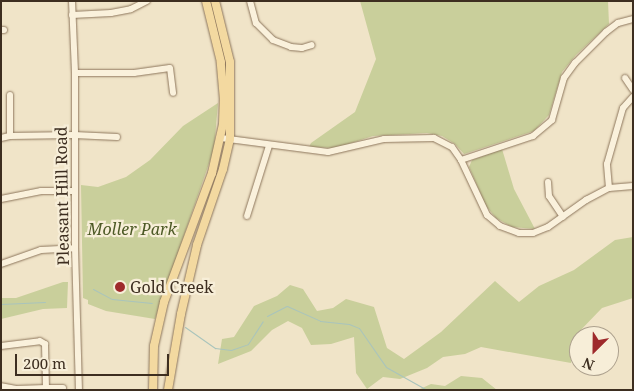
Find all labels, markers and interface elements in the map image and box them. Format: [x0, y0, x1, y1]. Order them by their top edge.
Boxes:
street label: Pleasant Hill Road [51, 126, 73, 266]
park label: Moller Park [87, 219, 177, 239]
place label: Gold Creek [130, 277, 213, 297]
marker: Gold Creek [114, 281, 126, 293]
north arrow [569, 326, 619, 376]
scale bar [18, 344, 171, 376]
text: 200 m [23, 353, 66, 373]
text: N [580, 353, 597, 375]

